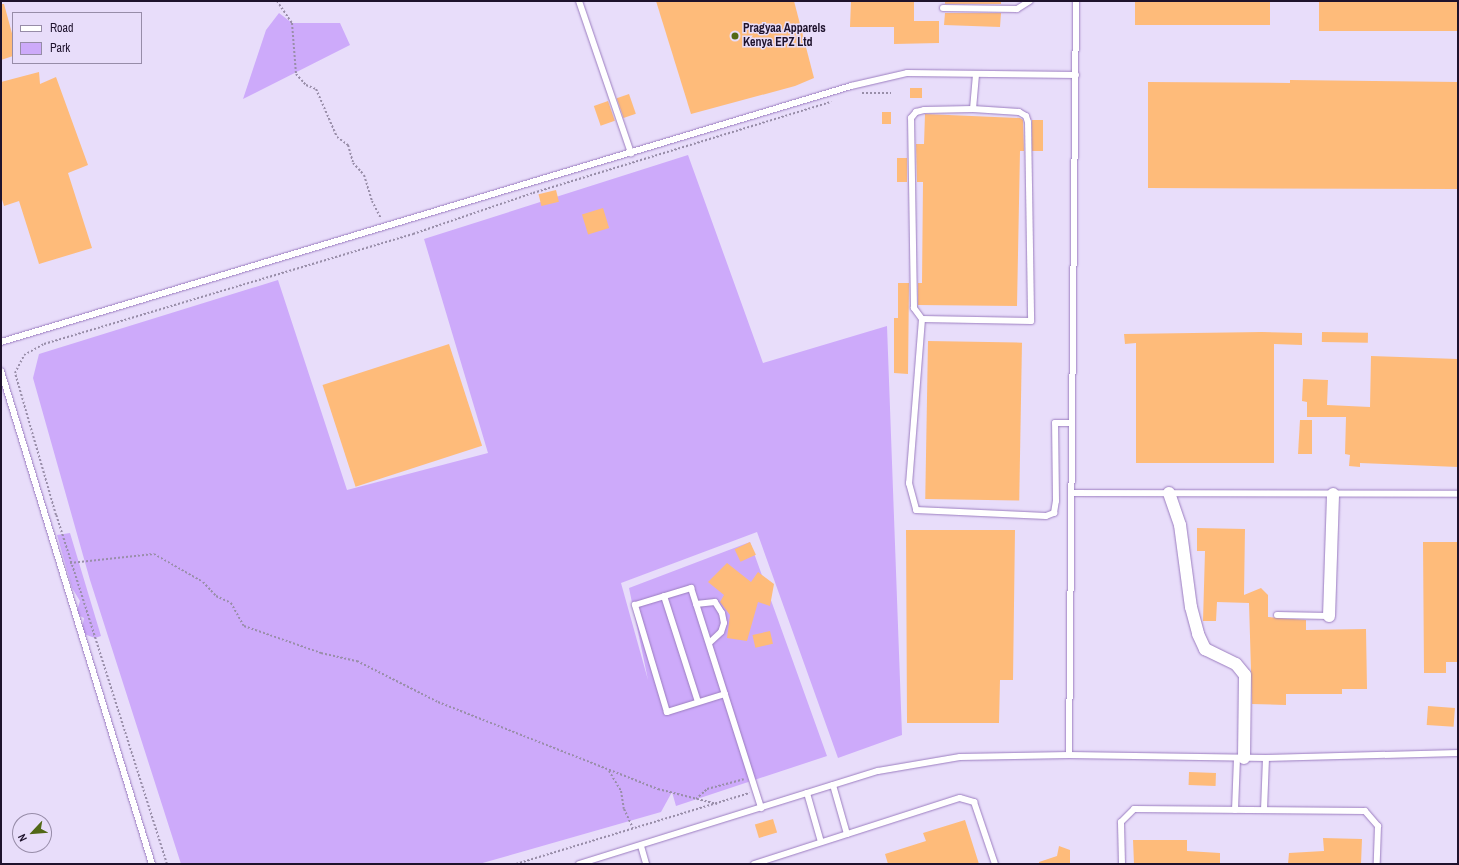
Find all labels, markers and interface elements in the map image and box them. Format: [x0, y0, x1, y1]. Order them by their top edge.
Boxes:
legend [12, 12, 142, 64]
text: Road [50, 20, 74, 36]
place label: Pragyaa Apparels Kenya EPZ Ltd [743, 22, 826, 50]
marker: Pragyaa Apparels Kenya EPZ Ltd [730, 31, 740, 41]
text: Park [50, 40, 70, 56]
north arrow [12, 813, 52, 853]
text: N [14, 832, 30, 844]

